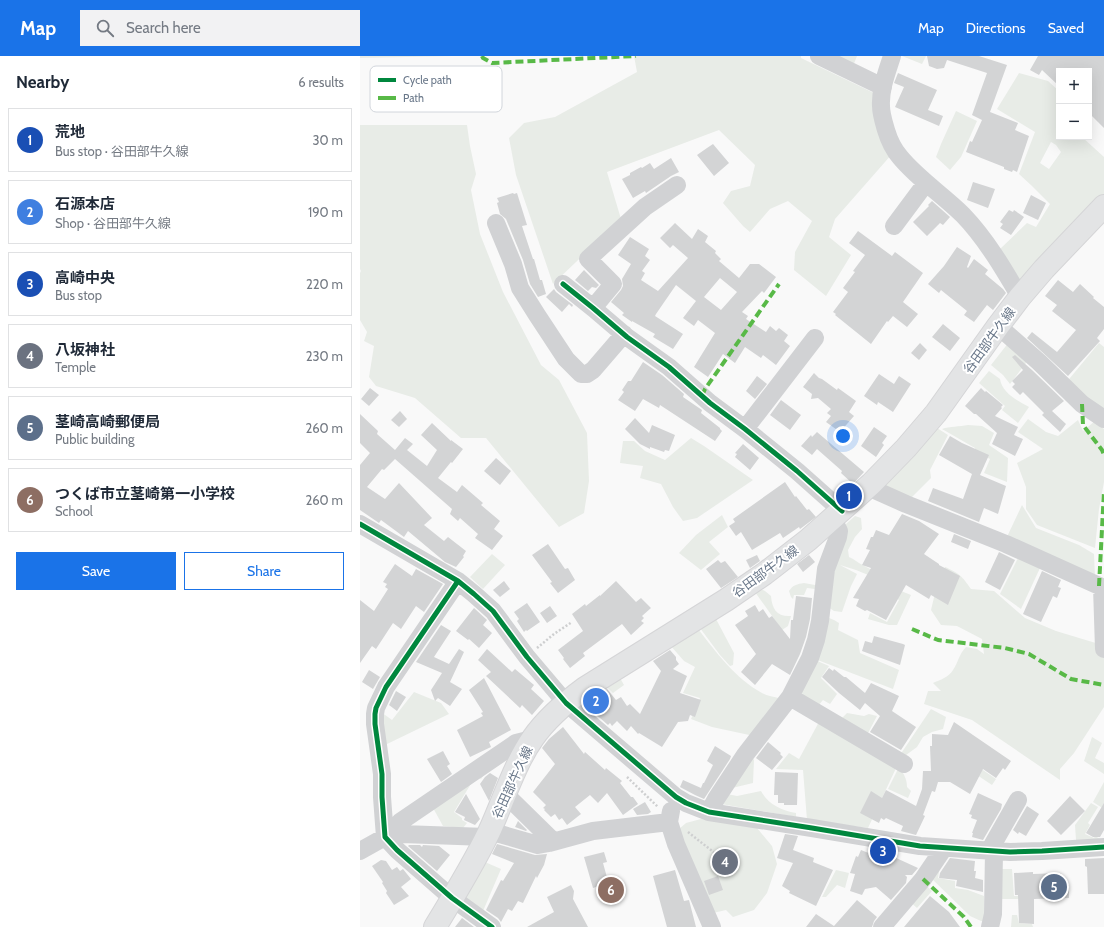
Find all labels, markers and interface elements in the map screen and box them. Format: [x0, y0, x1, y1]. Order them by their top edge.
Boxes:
search box [80, 10, 360, 46]
text: Map [20, 17, 56, 40]
icon: search [94, 17, 116, 39]
text: Search here [126, 19, 201, 37]
text: Map [918, 19, 944, 37]
text: Directions [966, 19, 1026, 37]
text: Saved [1048, 19, 1084, 37]
legend [370, 66, 502, 112]
map controls [1056, 68, 1092, 140]
button: + [1056, 68, 1092, 104]
text: Nearby [16, 72, 69, 92]
text: Cycle path [403, 73, 452, 87]
text: 6 results [298, 74, 344, 90]
text: Path [403, 91, 424, 105]
button: − [1056, 104, 1092, 140]
text: 荒地 [55, 123, 85, 141]
text: 1 [28, 132, 32, 148]
text: 30 m [313, 132, 343, 148]
text: Bus stop · 谷田部牛久線 [55, 143, 189, 159]
text: 石源本店 [55, 195, 115, 213]
text: 2 [27, 204, 33, 220]
text: 190 m [308, 204, 343, 220]
text: Shop · 谷田部牛久線 [55, 215, 171, 231]
text: 高崎中央 [55, 269, 115, 287]
text: 3 [26, 276, 34, 292]
text: 220 m [306, 276, 343, 292]
text: Bus stop [55, 287, 102, 303]
street label: 谷田部牛久線 [960, 304, 1018, 376]
text: 八坂神社 [55, 341, 115, 359]
text: 4 [26, 348, 34, 364]
text: 230 m [306, 348, 343, 364]
text: Temple [55, 359, 96, 375]
text: 茎崎高崎郵便局 [55, 413, 160, 431]
text: 5 [27, 420, 33, 436]
text: 260 m [305, 420, 343, 436]
your location [833, 426, 853, 446]
text: Public building [55, 431, 135, 447]
pin: 1 [836, 481, 862, 511]
text: つくば市立茎崎第一小学校 [55, 485, 235, 503]
text: 6 [26, 492, 34, 508]
text: 260 m [305, 492, 343, 508]
text: School [55, 503, 93, 519]
street label: 谷田部牛久線 [729, 542, 801, 600]
button: Save [16, 552, 176, 590]
button: Share [184, 552, 344, 590]
pin: 2 [583, 686, 609, 716]
street label: 谷田部牛久線 [488, 743, 536, 821]
pin: 3 [870, 836, 896, 866]
pin: 4 [712, 847, 738, 877]
pin: 5 [1041, 872, 1067, 902]
pin: 6 [598, 875, 624, 905]

